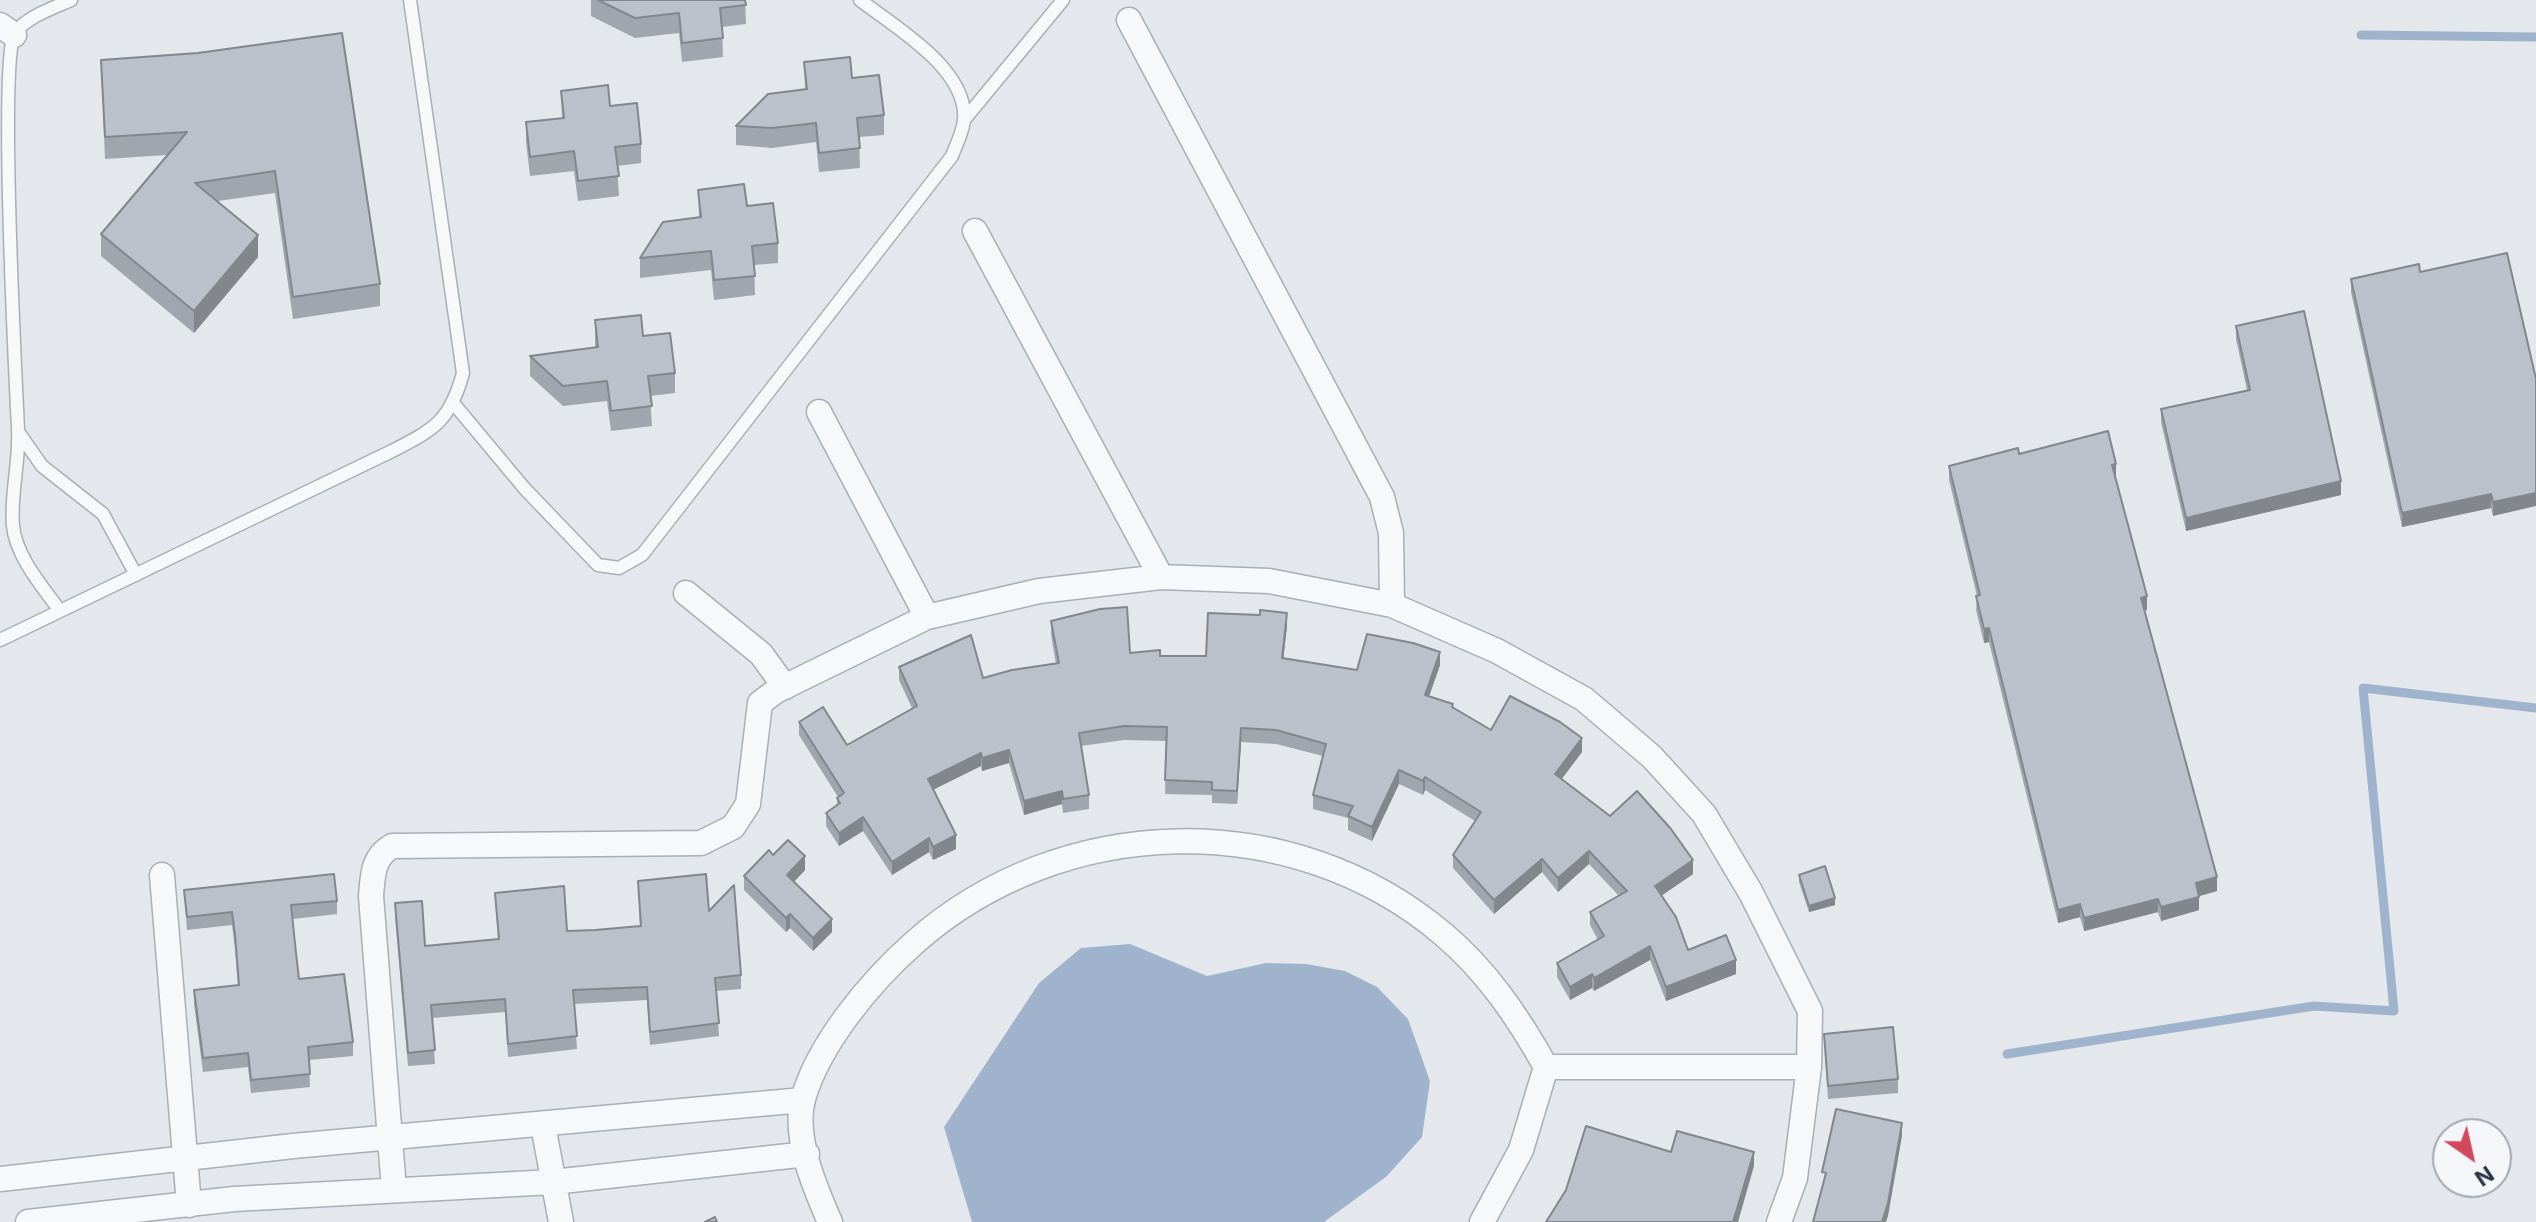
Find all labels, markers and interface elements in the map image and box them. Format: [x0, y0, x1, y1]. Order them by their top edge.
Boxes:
north arrow [2432, 1118, 2512, 1198]
text: N [2470, 1161, 2499, 1192]

